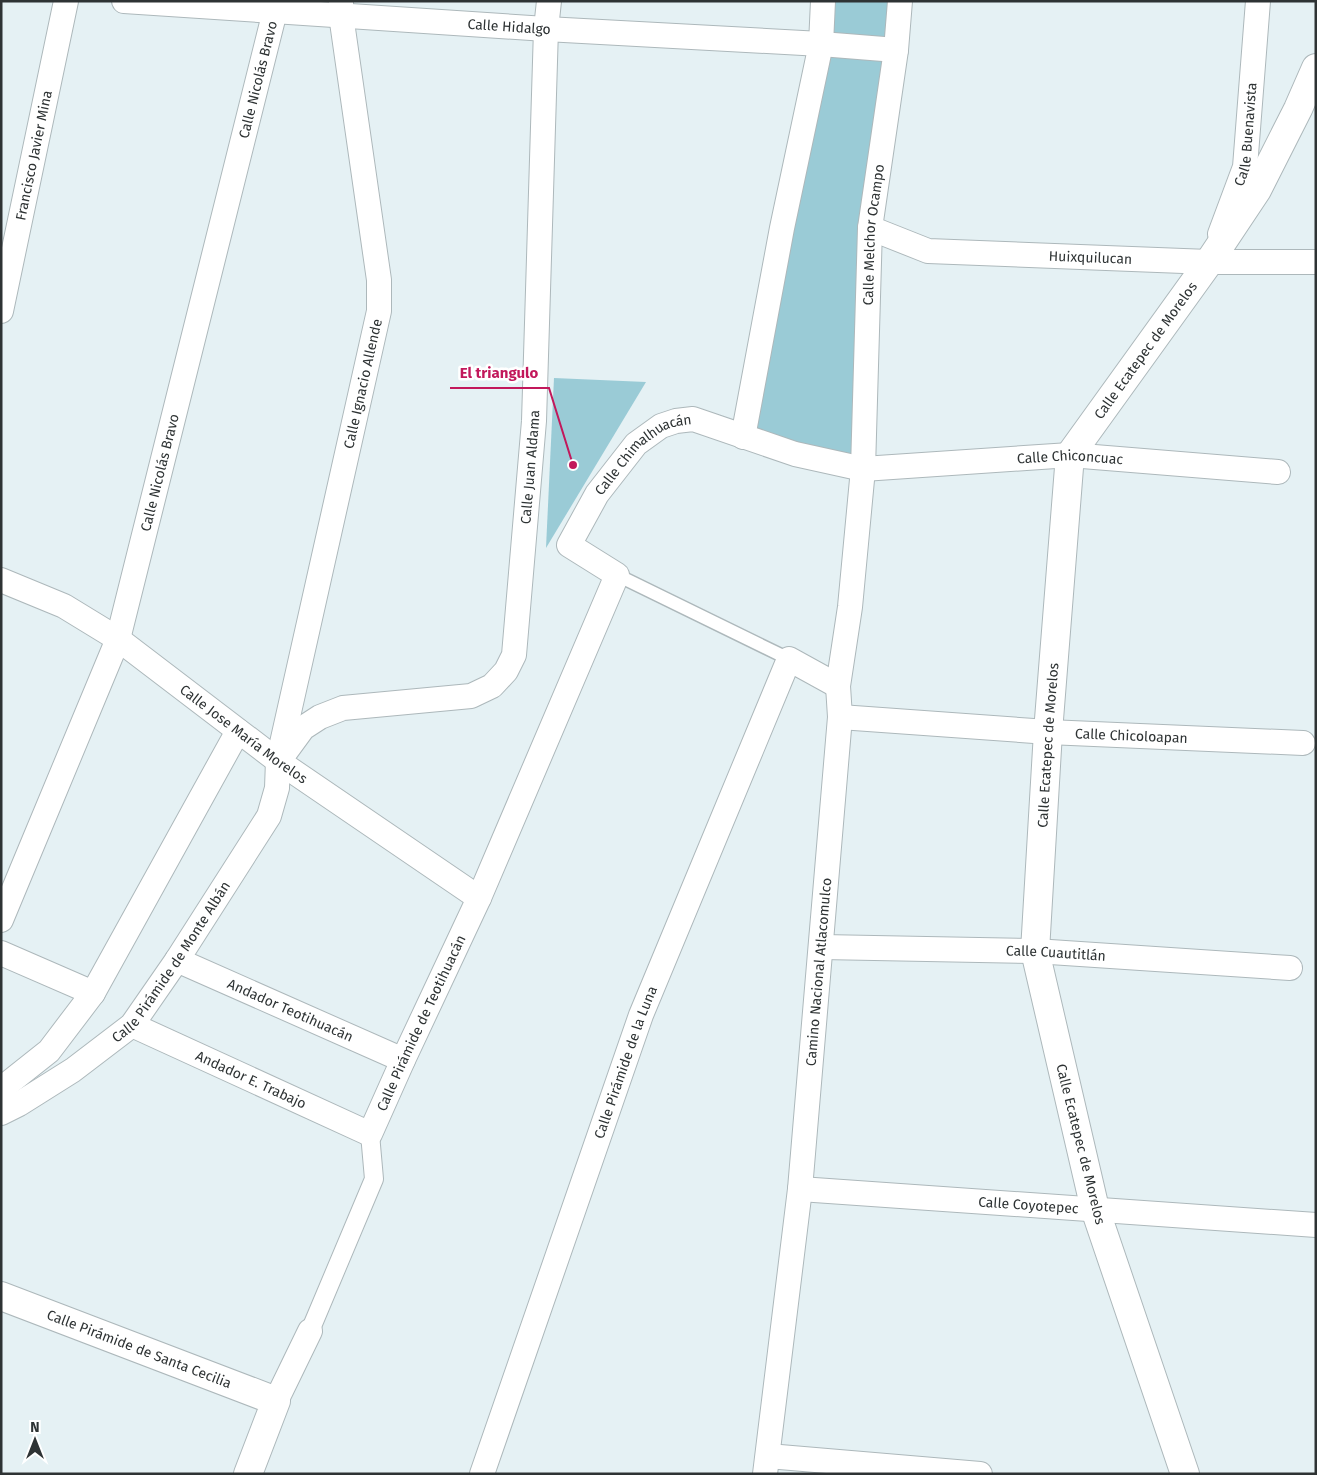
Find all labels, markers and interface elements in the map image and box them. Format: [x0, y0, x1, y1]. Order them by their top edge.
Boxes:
street label: Calle Hidalgo [467, 16, 551, 38]
street label: Calle Nicolás Bravo [235, 19, 281, 140]
street label: Calle Buenavista [1231, 82, 1261, 189]
street label: Francisco Javier Mina [12, 89, 56, 222]
street label: Calle Melchor Ocampo [860, 163, 888, 306]
street label: Huixquilucan [1048, 248, 1132, 268]
street label: Calle Ecatepec de Morelos [1091, 278, 1201, 423]
street label: Calle Ignacio Allende [340, 317, 386, 450]
callout: El triangulo [450, 358, 549, 388]
text: El triangulo [460, 364, 538, 382]
street label: Calle Juan Aldama [517, 410, 543, 525]
street label: Calle Chimalhuacán [591, 411, 692, 499]
street label: Calle Nicolás Bravo [137, 412, 183, 533]
street label: Calle Chiconcuac [1016, 447, 1124, 468]
street label: Calle Ecatepec de Morelos [1034, 662, 1063, 828]
street label: Calle Jose María Morelos [176, 681, 311, 788]
street label: Calle Chicoloapan [1075, 725, 1188, 747]
street label: Camino Nacional Atlacomulco [802, 877, 835, 1067]
street label: Calle Pirámide de Monte Albán [109, 878, 234, 1046]
street label: Calle Pirámide de Teotihuacán [373, 932, 470, 1114]
street label: Calle Cuautitlán [1006, 942, 1106, 965]
street label: Andador Teotihuacán [225, 975, 356, 1046]
street label: Calle Pirámide de la Luna [591, 984, 661, 1141]
street label: Andador E. Trabajo [193, 1047, 309, 1113]
street label: Calle Ecatepec de Morelos [1052, 1062, 1109, 1227]
street label: Calle Coyotepec [978, 1193, 1079, 1217]
street label: Calle Pirámide de Santa Cecilia [44, 1306, 234, 1392]
north arrow [10, 1415, 60, 1465]
text: N [30, 1419, 40, 1436]

